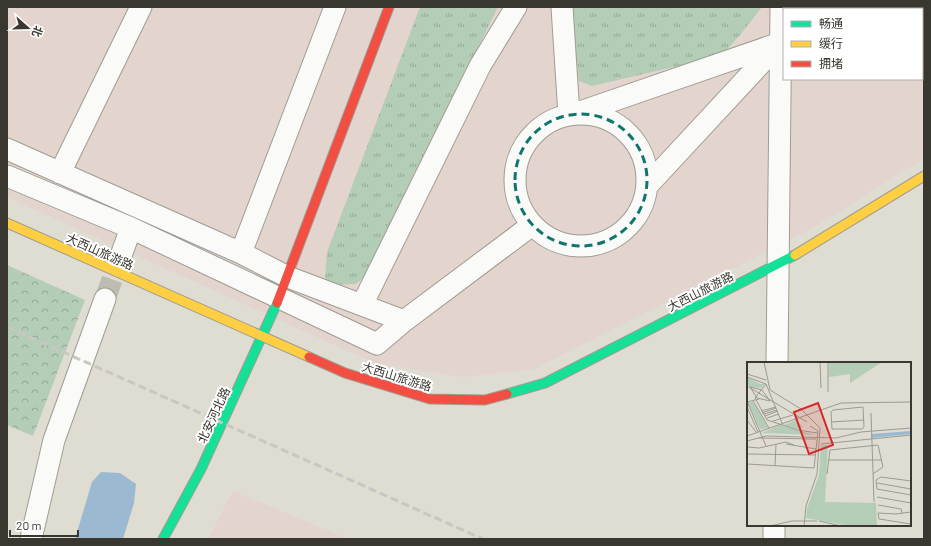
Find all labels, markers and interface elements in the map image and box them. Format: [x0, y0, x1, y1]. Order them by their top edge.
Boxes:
north arrow [8, 8, 48, 48]
legend [783, 8, 923, 80]
text: 畅通 [819, 16, 843, 30]
text: 北 [30, 24, 46, 39]
text: 缓行 [819, 36, 843, 50]
text: 拥堵 [819, 56, 843, 70]
street label: 大西山旅游路 [64, 230, 136, 272]
street label: 大西山旅游路 [665, 268, 735, 314]
street label: 大西山旅游路 [361, 359, 433, 393]
inset map [747, 362, 911, 526]
street label: 北安河北路 [194, 385, 232, 445]
scale bar [10, 512, 78, 538]
text: 20 m [16, 518, 42, 532]

